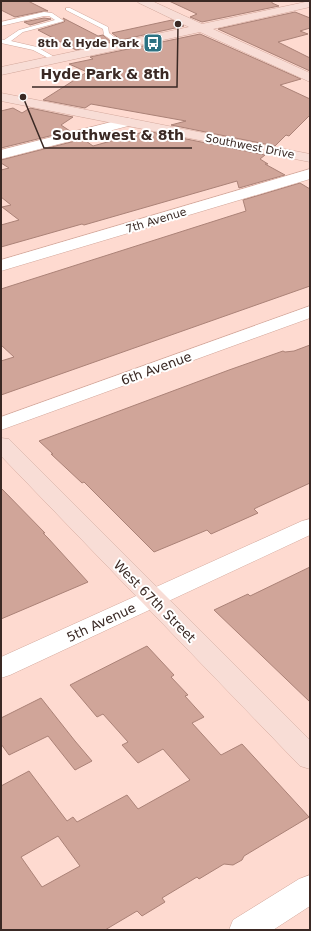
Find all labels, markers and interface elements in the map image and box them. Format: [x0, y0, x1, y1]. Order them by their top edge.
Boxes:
bus stop icon: 8th & Hyde Park [142, 32, 164, 54]
place label: 8th & Hyde Park [38, 37, 140, 50]
callout: Hyde Park & 8th [32, 61, 177, 87]
text: Hyde Park & 8th [40, 66, 170, 82]
callout: Southwest & 8th [44, 122, 192, 148]
text: Southwest & 8th [52, 127, 184, 143]
street label: Southwest Drive [204, 131, 296, 162]
street label: 7th Avenue [124, 205, 188, 236]
street label: 6th Avenue [119, 349, 194, 388]
street label: West 67th Street [111, 557, 199, 645]
street label: 5th Avenue [64, 600, 138, 645]

